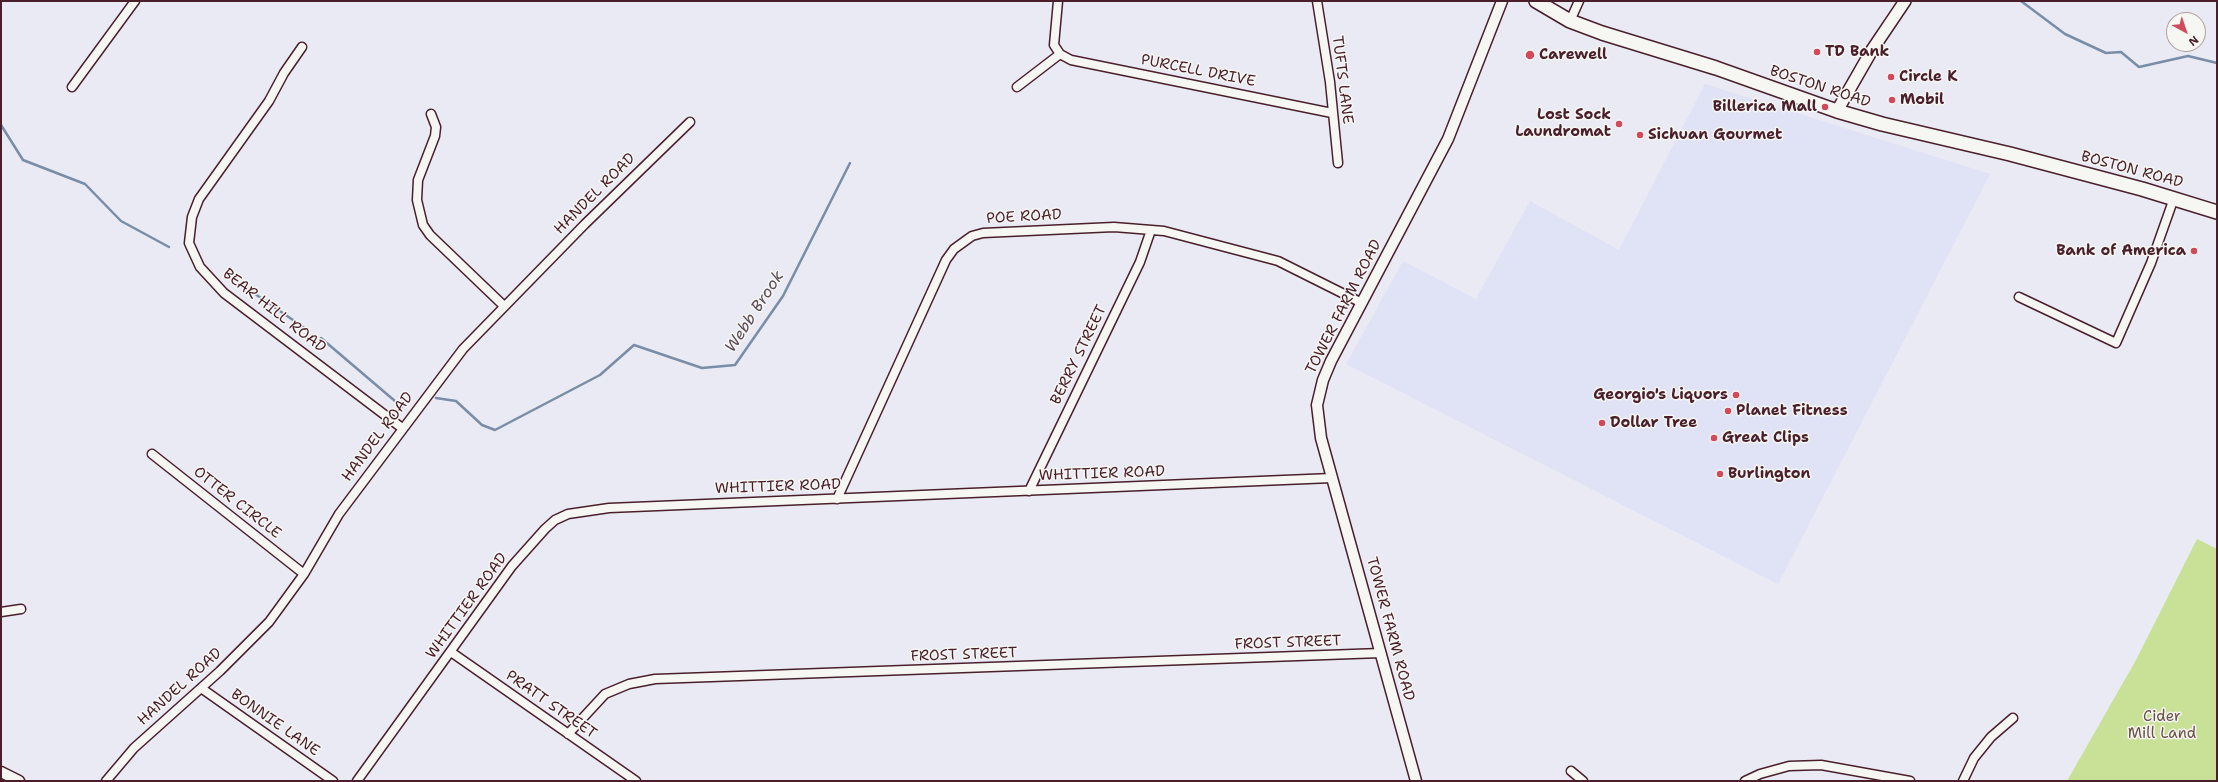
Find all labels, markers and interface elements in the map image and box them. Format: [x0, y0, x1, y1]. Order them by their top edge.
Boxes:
north arrow [2166, 12, 2206, 52]
text: N [2185, 32, 2202, 49]
street label: TUFTS LANE [1328, 35, 1356, 125]
place label: TD Bank [1825, 43, 1889, 61]
place label: Carewell [1539, 46, 1607, 64]
marker: TD Bank [1812, 47, 1822, 57]
marker: Carewell [1524, 49, 1536, 61]
street label: PURCELL DRIVE [1139, 51, 1257, 91]
street label: BOSTON ROAD [1767, 62, 1873, 112]
place label: Circle K [1899, 68, 1957, 86]
marker: Circle K [1886, 72, 1896, 82]
place label: Mobil [1900, 91, 1944, 109]
marker: Mobil [1887, 95, 1897, 105]
place label: Billerica Mall [1713, 98, 1817, 116]
marker: Billerica Mall [1820, 102, 1830, 112]
place label: Lost Sock Laundromat [1515, 106, 1611, 141]
marker: Lost Sock Laundromat [1614, 119, 1624, 129]
place label: Sichuan Gourmet [1648, 126, 1782, 144]
marker: Sichuan Gourmet [1635, 130, 1645, 140]
street label: BOSTON ROAD [2079, 148, 2185, 192]
street label: HANDEL ROAD [551, 150, 639, 238]
street label: POE ROAD [986, 206, 1062, 228]
street label: TOWER FARM ROAD [1302, 237, 1386, 377]
place label: Bank of America [2056, 242, 2186, 260]
marker: Bank of America [2189, 246, 2199, 256]
street label: BEAR HILL ROAD [219, 265, 329, 357]
water label: Webb Brook [722, 268, 788, 356]
street label: BERRY STREET [1047, 302, 1111, 408]
place label: Georgio's Liquors [1593, 386, 1728, 404]
street label: HANDEL ROAD [339, 389, 417, 485]
marker: Georgio's Liquors [1731, 390, 1741, 400]
place label: Planet Fitness [1736, 402, 1848, 420]
marker: Planet Fitness [1723, 406, 1733, 416]
place label: Dollar Tree [1610, 414, 1697, 432]
marker: Dollar Tree [1597, 418, 1607, 428]
place label: Great Clips [1722, 429, 1809, 447]
marker: Great Clips [1709, 433, 1719, 443]
street label: OTTER CIRCLE [190, 463, 284, 543]
street label: WHITTIER ROAD [1039, 463, 1165, 485]
place label: Burlington [1728, 465, 1811, 483]
marker: Burlington [1715, 469, 1725, 479]
street label: WHITTIER ROAD [715, 476, 841, 498]
street label: WHITTIER ROAD [423, 550, 511, 662]
street label: TOWER FARM ROAD [1362, 555, 1418, 703]
street label: FROST STREET [1234, 632, 1342, 654]
street label: HANDEL ROAD [134, 644, 226, 730]
street label: FROST STREET [910, 644, 1018, 666]
street label: PRATT STREET [502, 667, 600, 743]
street label: BONNIE LANE [227, 686, 323, 760]
park label: Cider Mill Land [2128, 708, 2196, 743]

